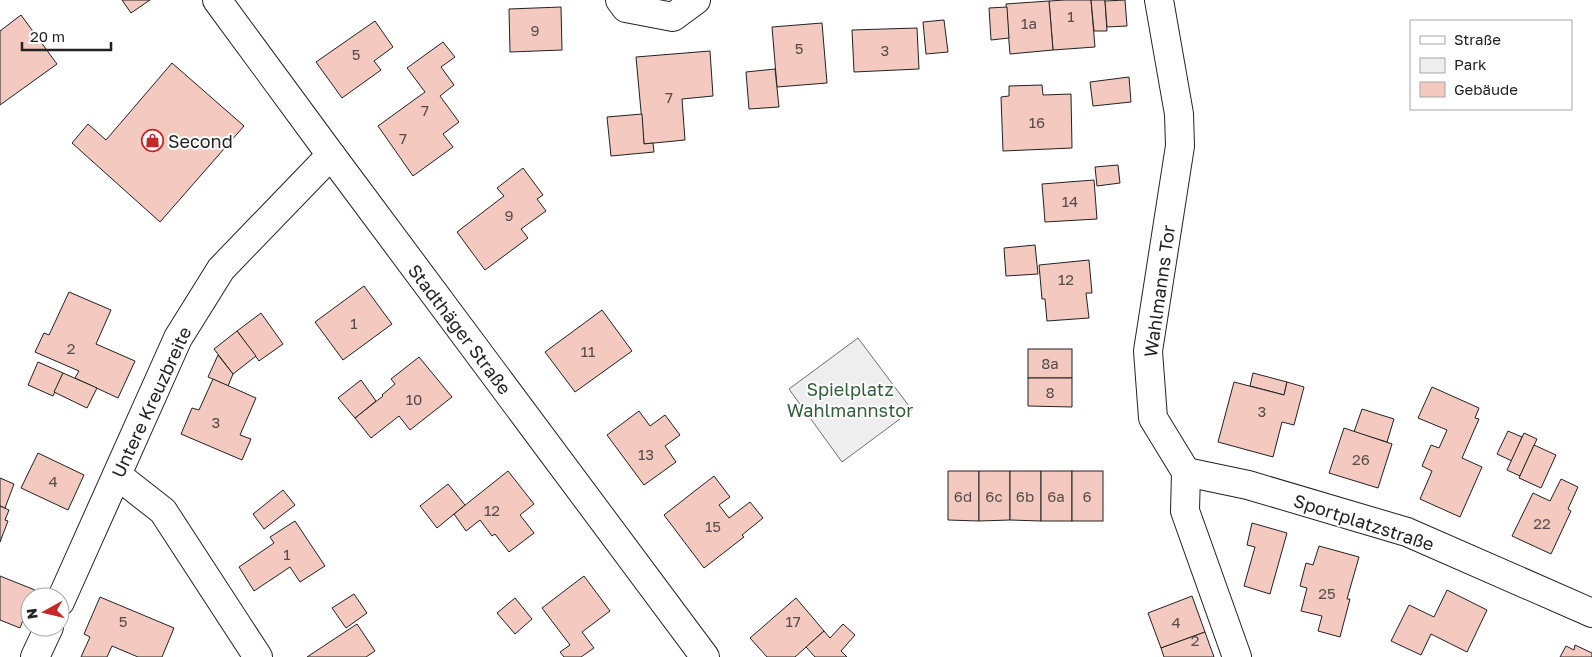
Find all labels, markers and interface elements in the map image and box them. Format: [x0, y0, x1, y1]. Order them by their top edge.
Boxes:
house number: 1 [1067, 7, 1075, 25]
house number: 1a [1021, 14, 1037, 32]
scale bar [22, 20, 111, 52]
legend [1410, 20, 1572, 110]
house number: 9 [530, 21, 540, 39]
text: 20 m [30, 27, 65, 45]
text: Straße [1454, 30, 1501, 48]
house number: 5 [795, 39, 803, 57]
house number: 3 [881, 41, 889, 59]
house number: 5 [352, 45, 360, 63]
text: Park [1454, 55, 1487, 73]
text: Gebäude [1454, 80, 1518, 98]
house number: 7 [665, 88, 673, 106]
house number: 7 [421, 101, 429, 119]
house number: 16 [1029, 113, 1045, 131]
shop icon: Second [140, 129, 164, 153]
house number: 7 [399, 129, 407, 147]
place label: Second [168, 130, 233, 152]
house number: 14 [1062, 192, 1078, 210]
house number: 9 [504, 206, 514, 224]
street label: Wahlmanns Tor [1139, 224, 1179, 358]
street label: Stadthäger Straße [404, 260, 516, 398]
house number: 12 [1058, 270, 1074, 288]
house number: 1 [350, 314, 358, 332]
street label: Untere Kreuzbreite [106, 323, 196, 481]
house number: 2 [67, 339, 75, 357]
house number: 11 [581, 342, 595, 360]
house number: 8a [1041, 354, 1059, 372]
park label: Spielplatz Wahlmannstor [787, 378, 913, 421]
house number: 8 [1045, 383, 1055, 401]
house number: 10 [406, 390, 422, 408]
house number: 3 [1258, 402, 1266, 420]
house number: 3 [212, 413, 220, 431]
house number: 13 [638, 445, 654, 463]
house number: 26 [1352, 450, 1370, 468]
house number: 4 [48, 472, 58, 490]
house number: 6d [954, 487, 972, 505]
house number: 6c [985, 487, 1003, 505]
house number: 6b [1016, 487, 1034, 505]
house number: 6a [1047, 487, 1065, 505]
house number: 6 [1082, 487, 1092, 505]
street label: Sportplatzstraße [1291, 489, 1437, 555]
house number: 12 [484, 501, 500, 519]
house number: 22 [1533, 514, 1551, 532]
house number: 15 [705, 517, 721, 535]
house number: 1 [283, 545, 291, 563]
house number: 25 [1318, 584, 1336, 602]
north arrow [20, 587, 70, 637]
text: N [22, 607, 41, 620]
house number: 5 [119, 612, 127, 630]
house number: 17 [785, 612, 801, 630]
house number: 4 [1171, 613, 1181, 631]
house number: 2 [1191, 631, 1199, 649]

